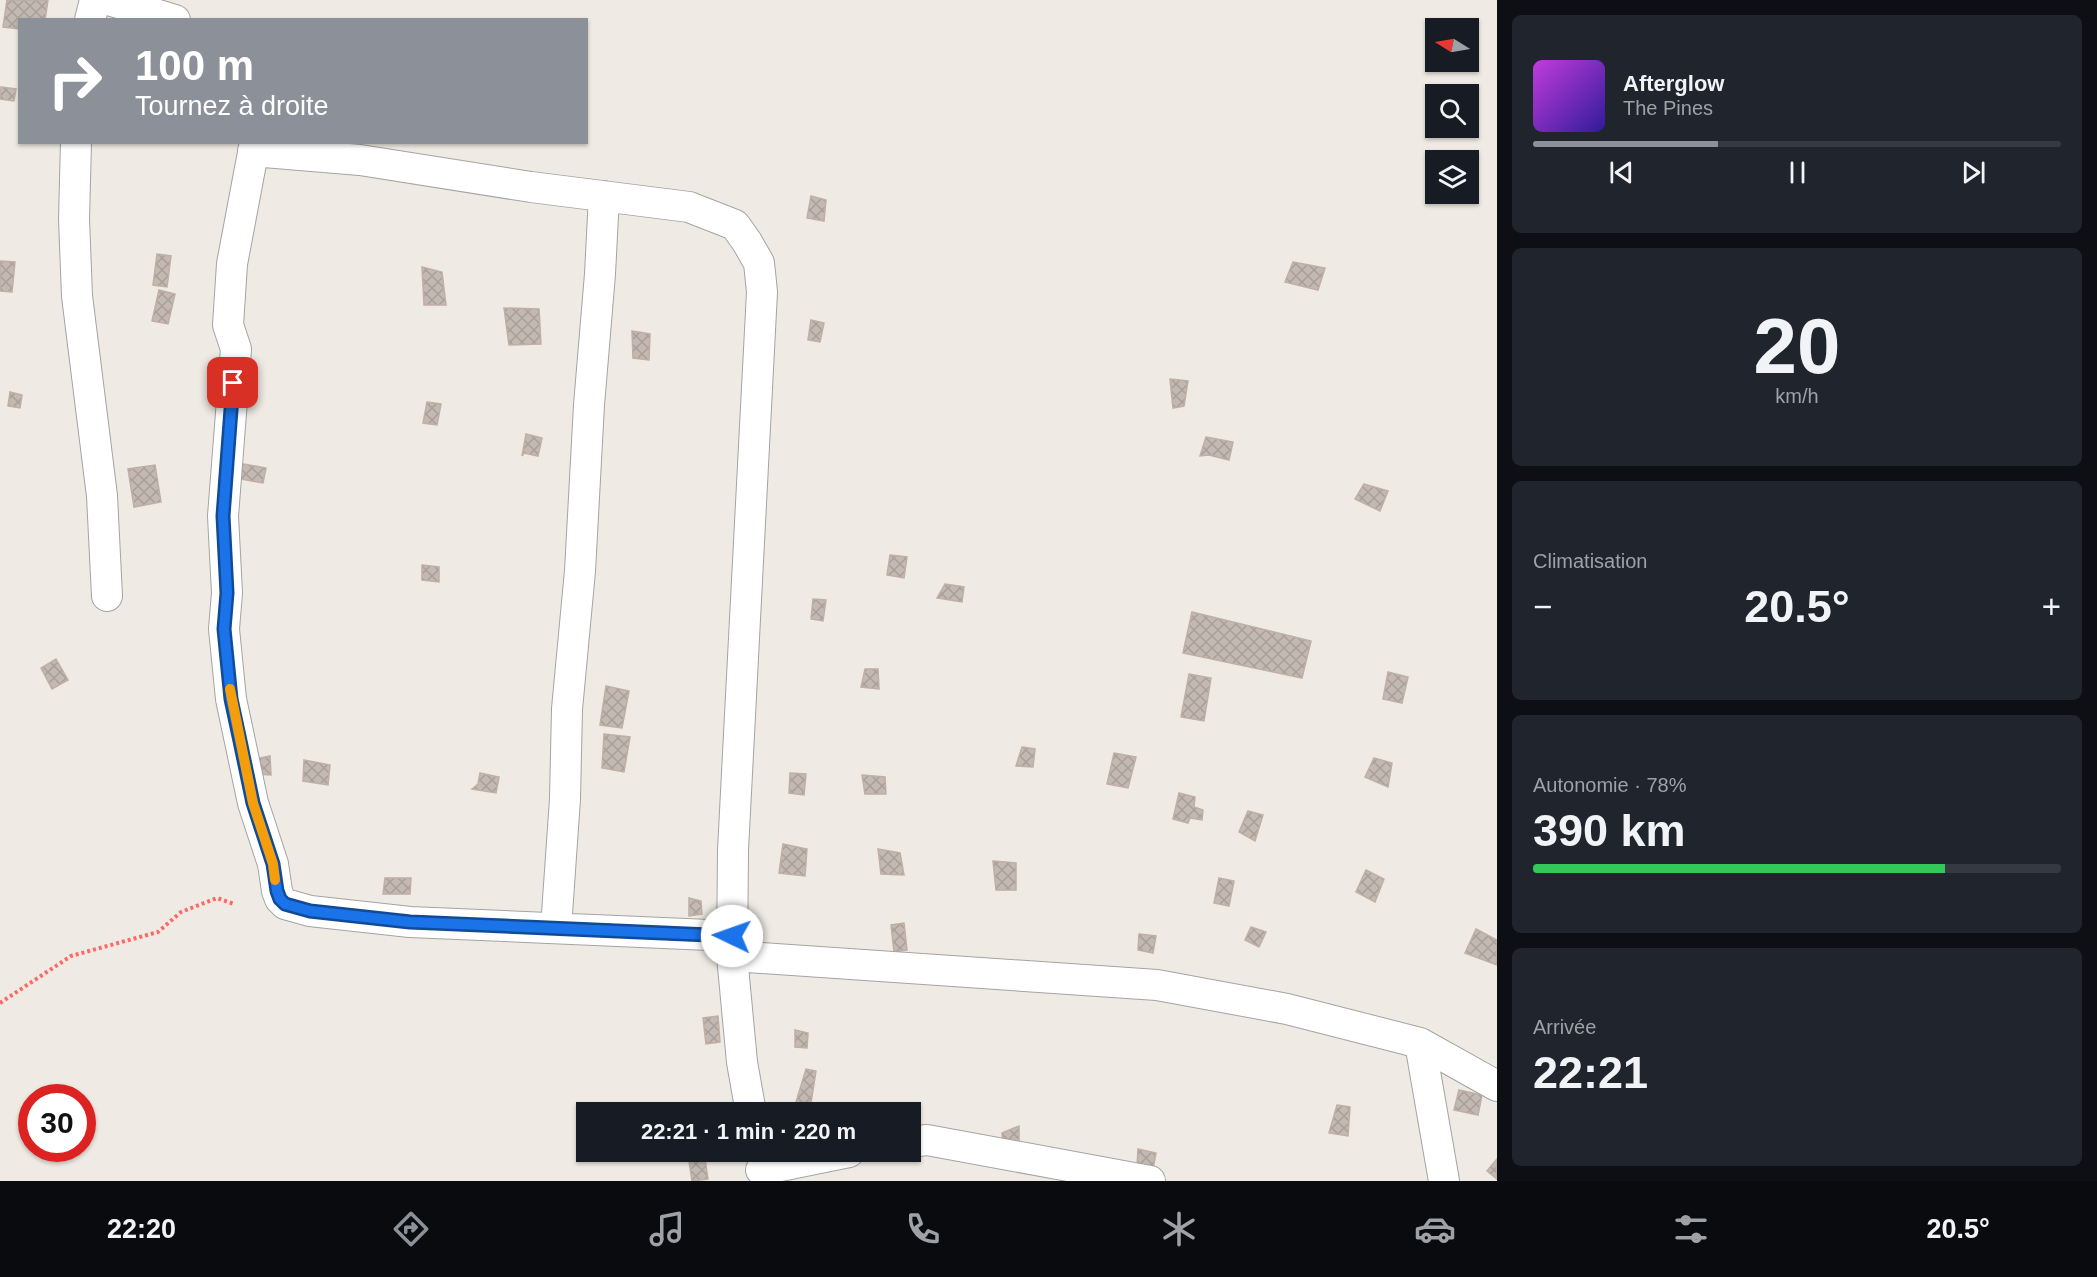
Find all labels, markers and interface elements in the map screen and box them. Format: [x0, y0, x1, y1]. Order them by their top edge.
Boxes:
north arrow [1425, 18, 1479, 72]
map controls [1425, 18, 1479, 204]
icon: right [36, 42, 114, 120]
text: 100 m [135, 42, 254, 89]
text: Afterglow [1623, 71, 1724, 96]
button: search [1425, 84, 1479, 138]
text: Tournez à droite [135, 91, 329, 121]
text: The Pines [1623, 97, 1713, 119]
button: layers [1425, 150, 1479, 204]
icon: previous [1605, 156, 1638, 189]
icon: pause [1781, 156, 1814, 189]
icon: next [1957, 156, 1990, 189]
text: 20 [1754, 302, 1840, 390]
pin [207, 357, 258, 408]
icon: arrive [216, 366, 249, 399]
text: km/h [1775, 385, 1819, 407]
text: Climatisation [1533, 550, 1647, 572]
text: 20.5° [1744, 581, 1850, 632]
text: − [1533, 588, 1552, 625]
text: + [2042, 588, 2061, 625]
text: Autonomie · 78% [1533, 774, 1686, 796]
text: 390 km [1533, 805, 1686, 856]
position arrow [700, 904, 764, 968]
text: Arrivée [1533, 1016, 1596, 1038]
text: 22:21 [1533, 1047, 1648, 1098]
speed limit sign: 30 [18, 1084, 96, 1162]
text: 22:21 · 1 min · 220 m [641, 1119, 856, 1144]
icon: directions [390, 1208, 432, 1250]
icon: music [646, 1208, 688, 1250]
icon: phone [902, 1208, 944, 1250]
icon: climate [1158, 1208, 1200, 1250]
icon: car [1414, 1208, 1456, 1250]
icon: filters [1670, 1208, 1712, 1250]
text: 22:20 [107, 1214, 176, 1244]
text: 20.5° [1927, 1214, 1990, 1244]

